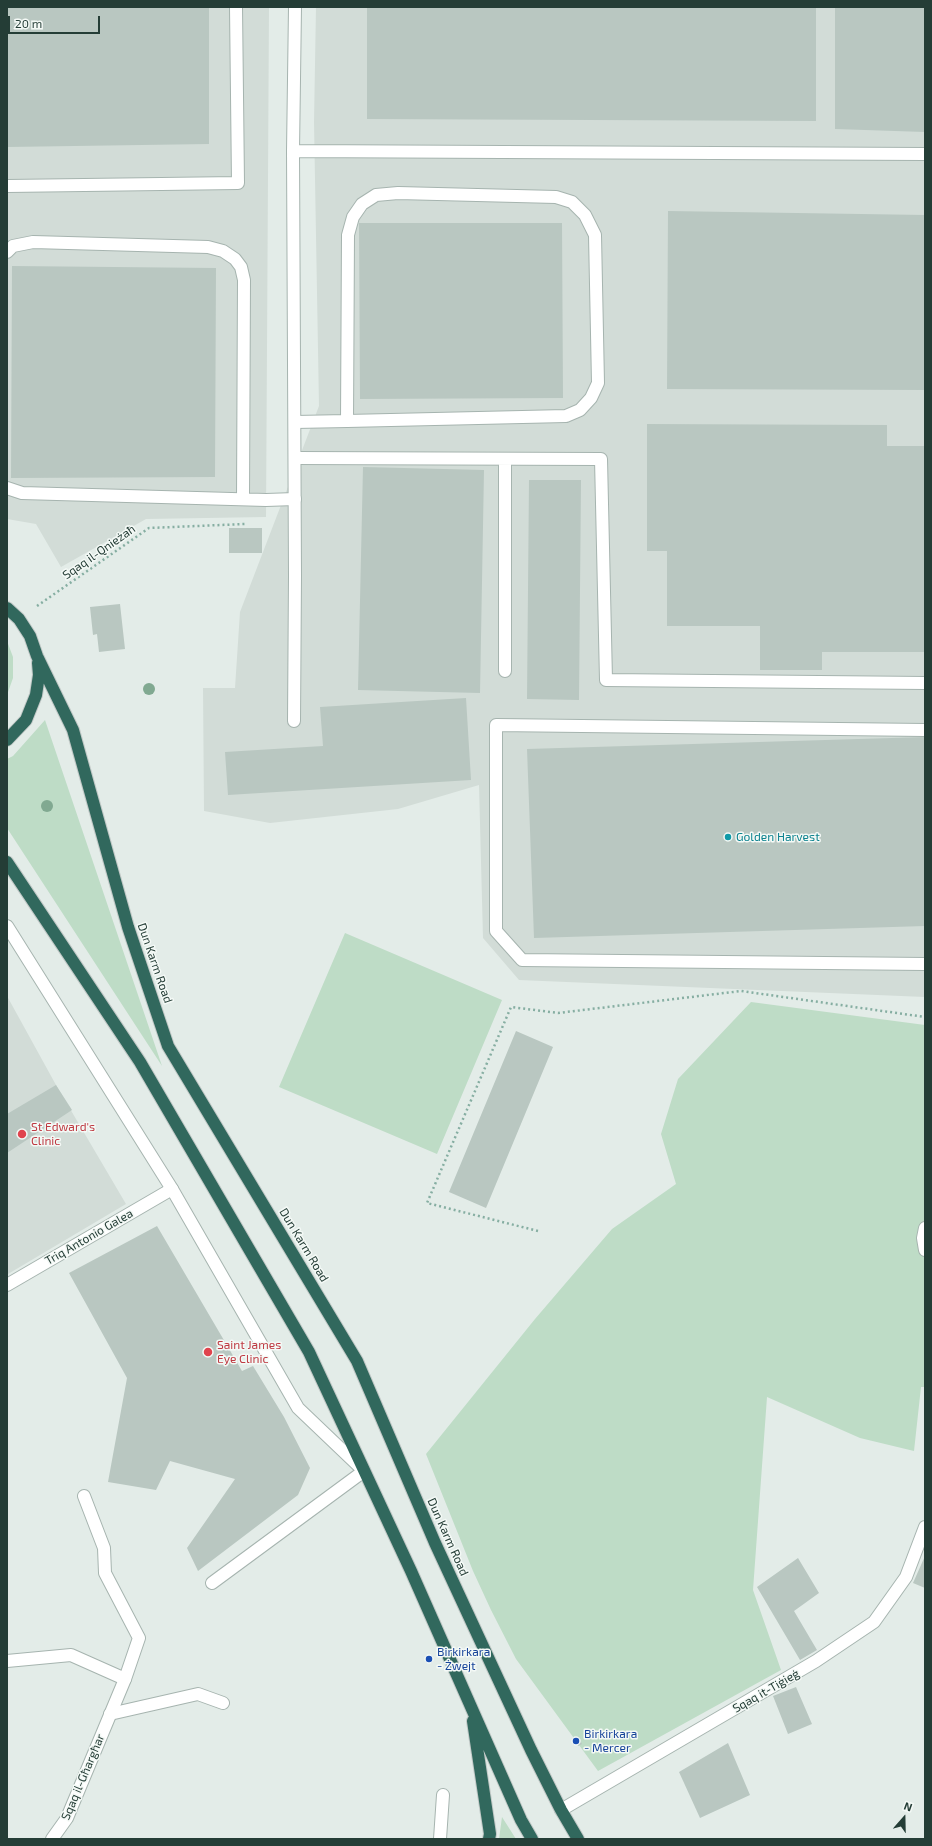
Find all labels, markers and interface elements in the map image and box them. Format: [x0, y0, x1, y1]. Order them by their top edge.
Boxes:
scale bar [10, 8, 102, 34]
text: 20 m [15, 16, 42, 30]
street label: Sqaq il-Qnieżaħ [60, 522, 138, 582]
place label: Golden Harvest [736, 830, 820, 844]
marker: Golden Harvest [723, 832, 733, 842]
street label: Dun Karm Road [135, 921, 175, 1005]
place label: St Edward's Clinic [31, 1120, 95, 1148]
marker: St Edward's Clinic [16, 1128, 28, 1140]
street label: Dun Karm Road [276, 1205, 332, 1285]
street label: Triq Antonio Galea [42, 1206, 136, 1268]
place label: Saint James Eye Clinic [217, 1338, 281, 1366]
marker: Saint James Eye Clinic [202, 1346, 214, 1358]
street label: Dun Karm Road [424, 1496, 472, 1578]
place label: Birkirkara - Żwejt [437, 1645, 490, 1673]
marker: Birkirkara - Żwejt [424, 1654, 434, 1664]
street label: Sqaq it-Tiġieġ [730, 1666, 802, 1716]
place label: Birkirkara - Mercer [584, 1727, 637, 1755]
street label: Sqaq il-Għargħar [58, 1732, 108, 1822]
marker: Birkirkara - Mercer [571, 1736, 581, 1746]
north arrow [884, 1798, 924, 1838]
text: N [902, 1799, 914, 1814]

